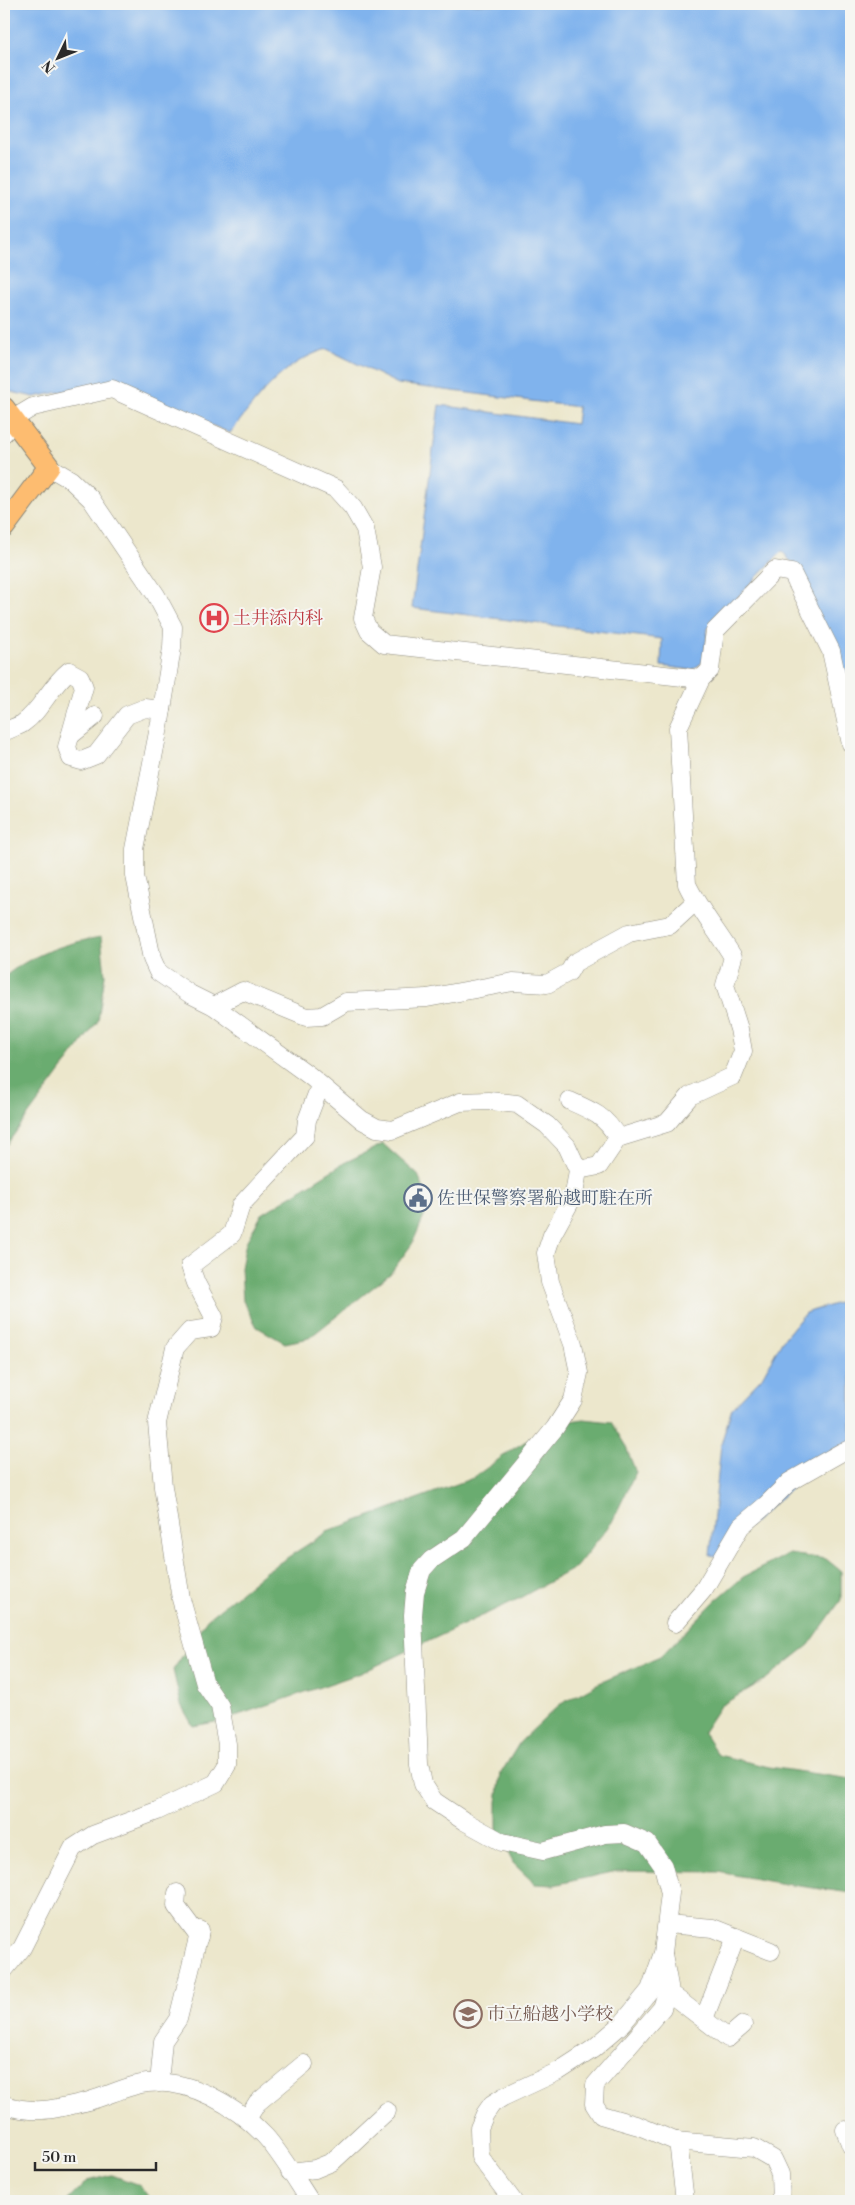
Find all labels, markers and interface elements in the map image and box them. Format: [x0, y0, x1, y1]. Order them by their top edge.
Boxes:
north arrow [32, 32, 82, 82]
text: N [39, 56, 60, 76]
hospital icon: 土井添内科 [199, 603, 229, 633]
place label: 土井添内科 [233, 607, 323, 630]
public building icon: 佐世保警察署船越町駐在所 [403, 1183, 433, 1213]
place label: 佐世保警察署船越町駐在所 [437, 1187, 653, 1210]
school or university icon: 市立船越小学校 [453, 1999, 483, 2029]
place label: 市立船越小学校 [487, 2003, 613, 2026]
scale bar [35, 2140, 156, 2172]
text: 50 m [42, 2148, 76, 2167]

